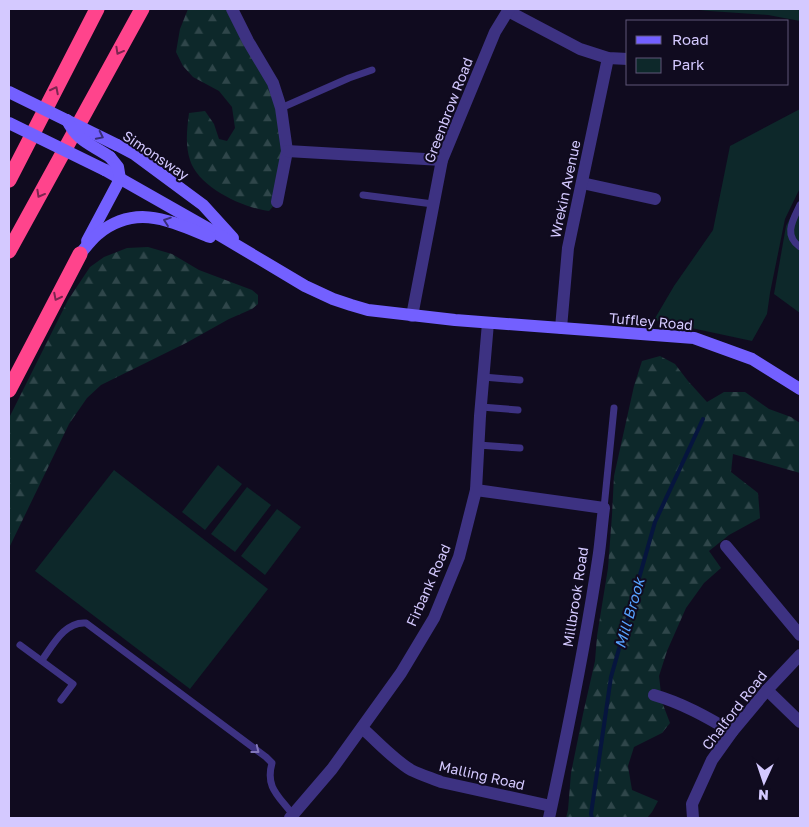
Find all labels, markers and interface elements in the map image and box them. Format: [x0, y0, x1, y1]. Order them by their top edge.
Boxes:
legend [626, 20, 789, 85]
text: Road [672, 30, 709, 48]
one-way arrow [115, 46, 125, 55]
street label: Greenbrow Road [420, 55, 476, 165]
text: Park [672, 55, 705, 73]
one-way arrow [49, 86, 59, 95]
street label: Simonsway [120, 127, 192, 183]
one-way arrow [95, 130, 104, 140]
street label: Wrekin Avenue [546, 138, 584, 240]
one-way arrow [37, 188, 47, 197]
one-way arrow [163, 217, 171, 227]
one-way arrow [53, 292, 63, 301]
street label: Tuffley Road [608, 309, 694, 333]
street label: Firbank Road [402, 541, 454, 629]
street label: Millbrook Road [559, 546, 591, 648]
water label: Mill Brook [610, 574, 648, 650]
street label: Chalford Road [698, 667, 770, 753]
one-way arrow [250, 744, 259, 753]
street label: Malling Road [437, 757, 527, 793]
north arrow [739, 757, 789, 807]
text: N [758, 787, 769, 804]

